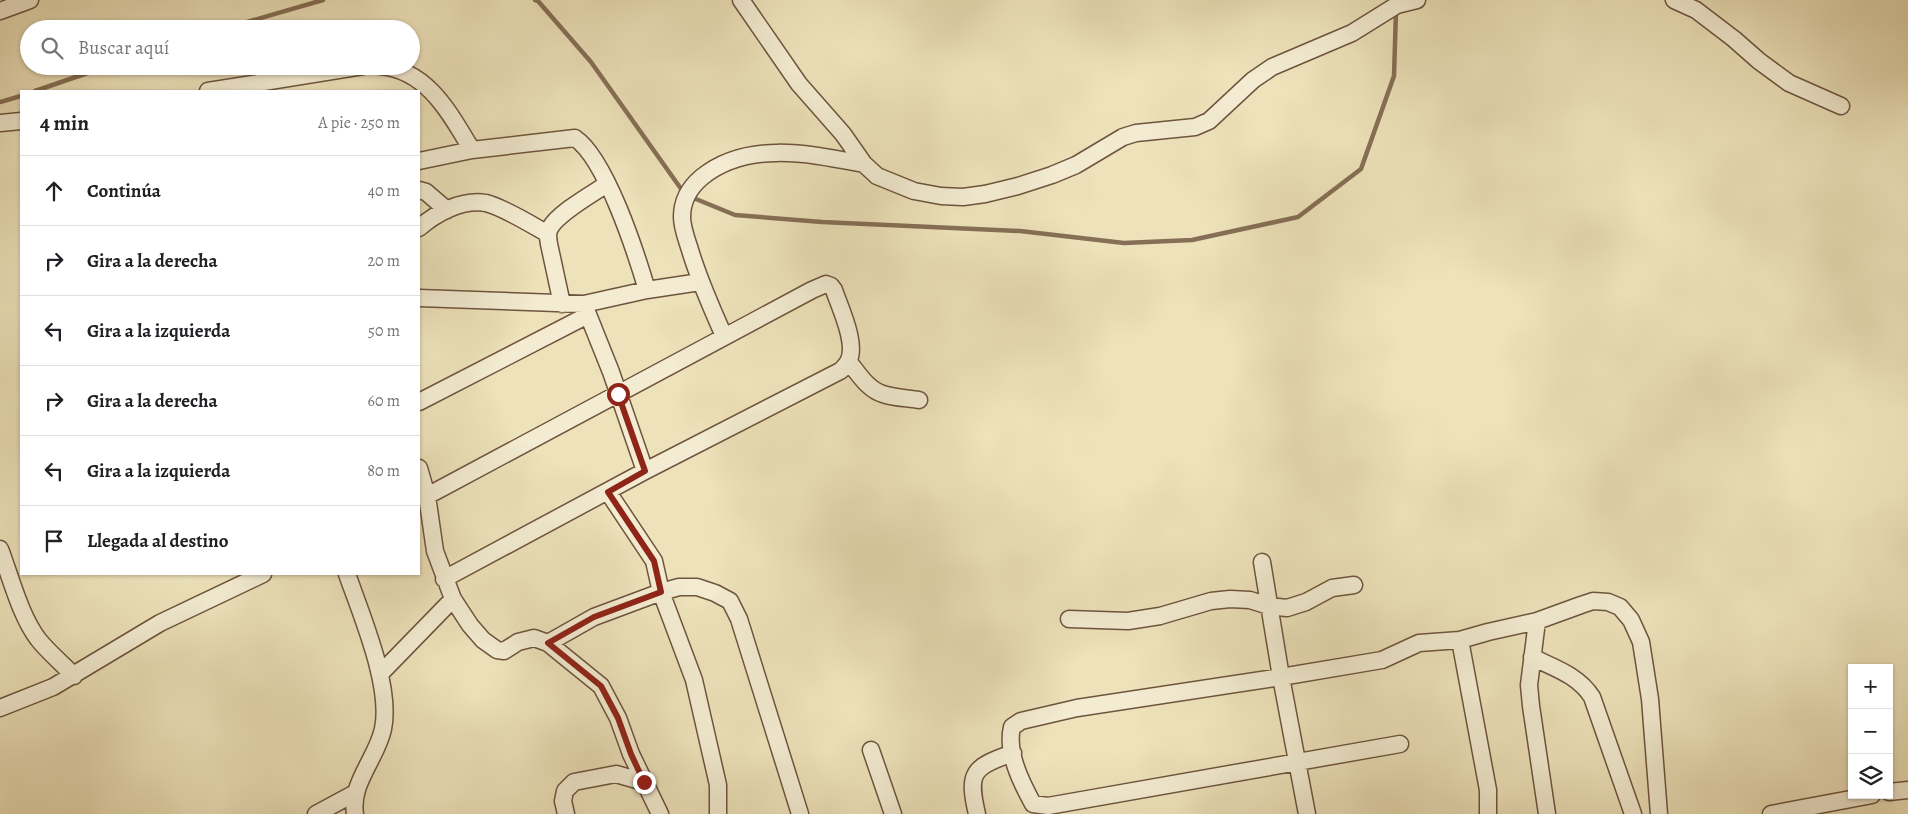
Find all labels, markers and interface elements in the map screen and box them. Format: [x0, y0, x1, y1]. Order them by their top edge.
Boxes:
search box [20, 20, 420, 75]
icon: search [38, 34, 66, 62]
text: Buscar aquí [78, 35, 169, 61]
text: 4 min [40, 109, 89, 137]
text: A pie · 250 m [318, 112, 400, 134]
icon: ahead [40, 177, 68, 205]
text: Continúa [87, 178, 161, 204]
text: 40 m [368, 180, 400, 202]
icon: right [40, 247, 68, 275]
text: Gira a la derecha [87, 248, 218, 274]
text: 20 m [367, 250, 400, 272]
icon: left [40, 317, 68, 345]
text: Gira a la izquierda [87, 318, 230, 344]
text: 50 m [368, 320, 400, 342]
route start [607, 383, 630, 406]
icon: right [40, 387, 68, 415]
text: Gira a la derecha [87, 388, 218, 414]
text: 60 m [368, 390, 400, 412]
icon: left [40, 457, 68, 485]
text: Gira a la izquierda [87, 458, 230, 484]
text: 80 m [367, 460, 400, 482]
icon: arrive [40, 527, 68, 555]
text: Llegada al destino [87, 528, 229, 554]
map controls [1848, 664, 1893, 799]
button: + [1848, 664, 1893, 709]
button: − [1848, 709, 1893, 754]
button: layers [1848, 754, 1893, 799]
route end [633, 771, 656, 794]

